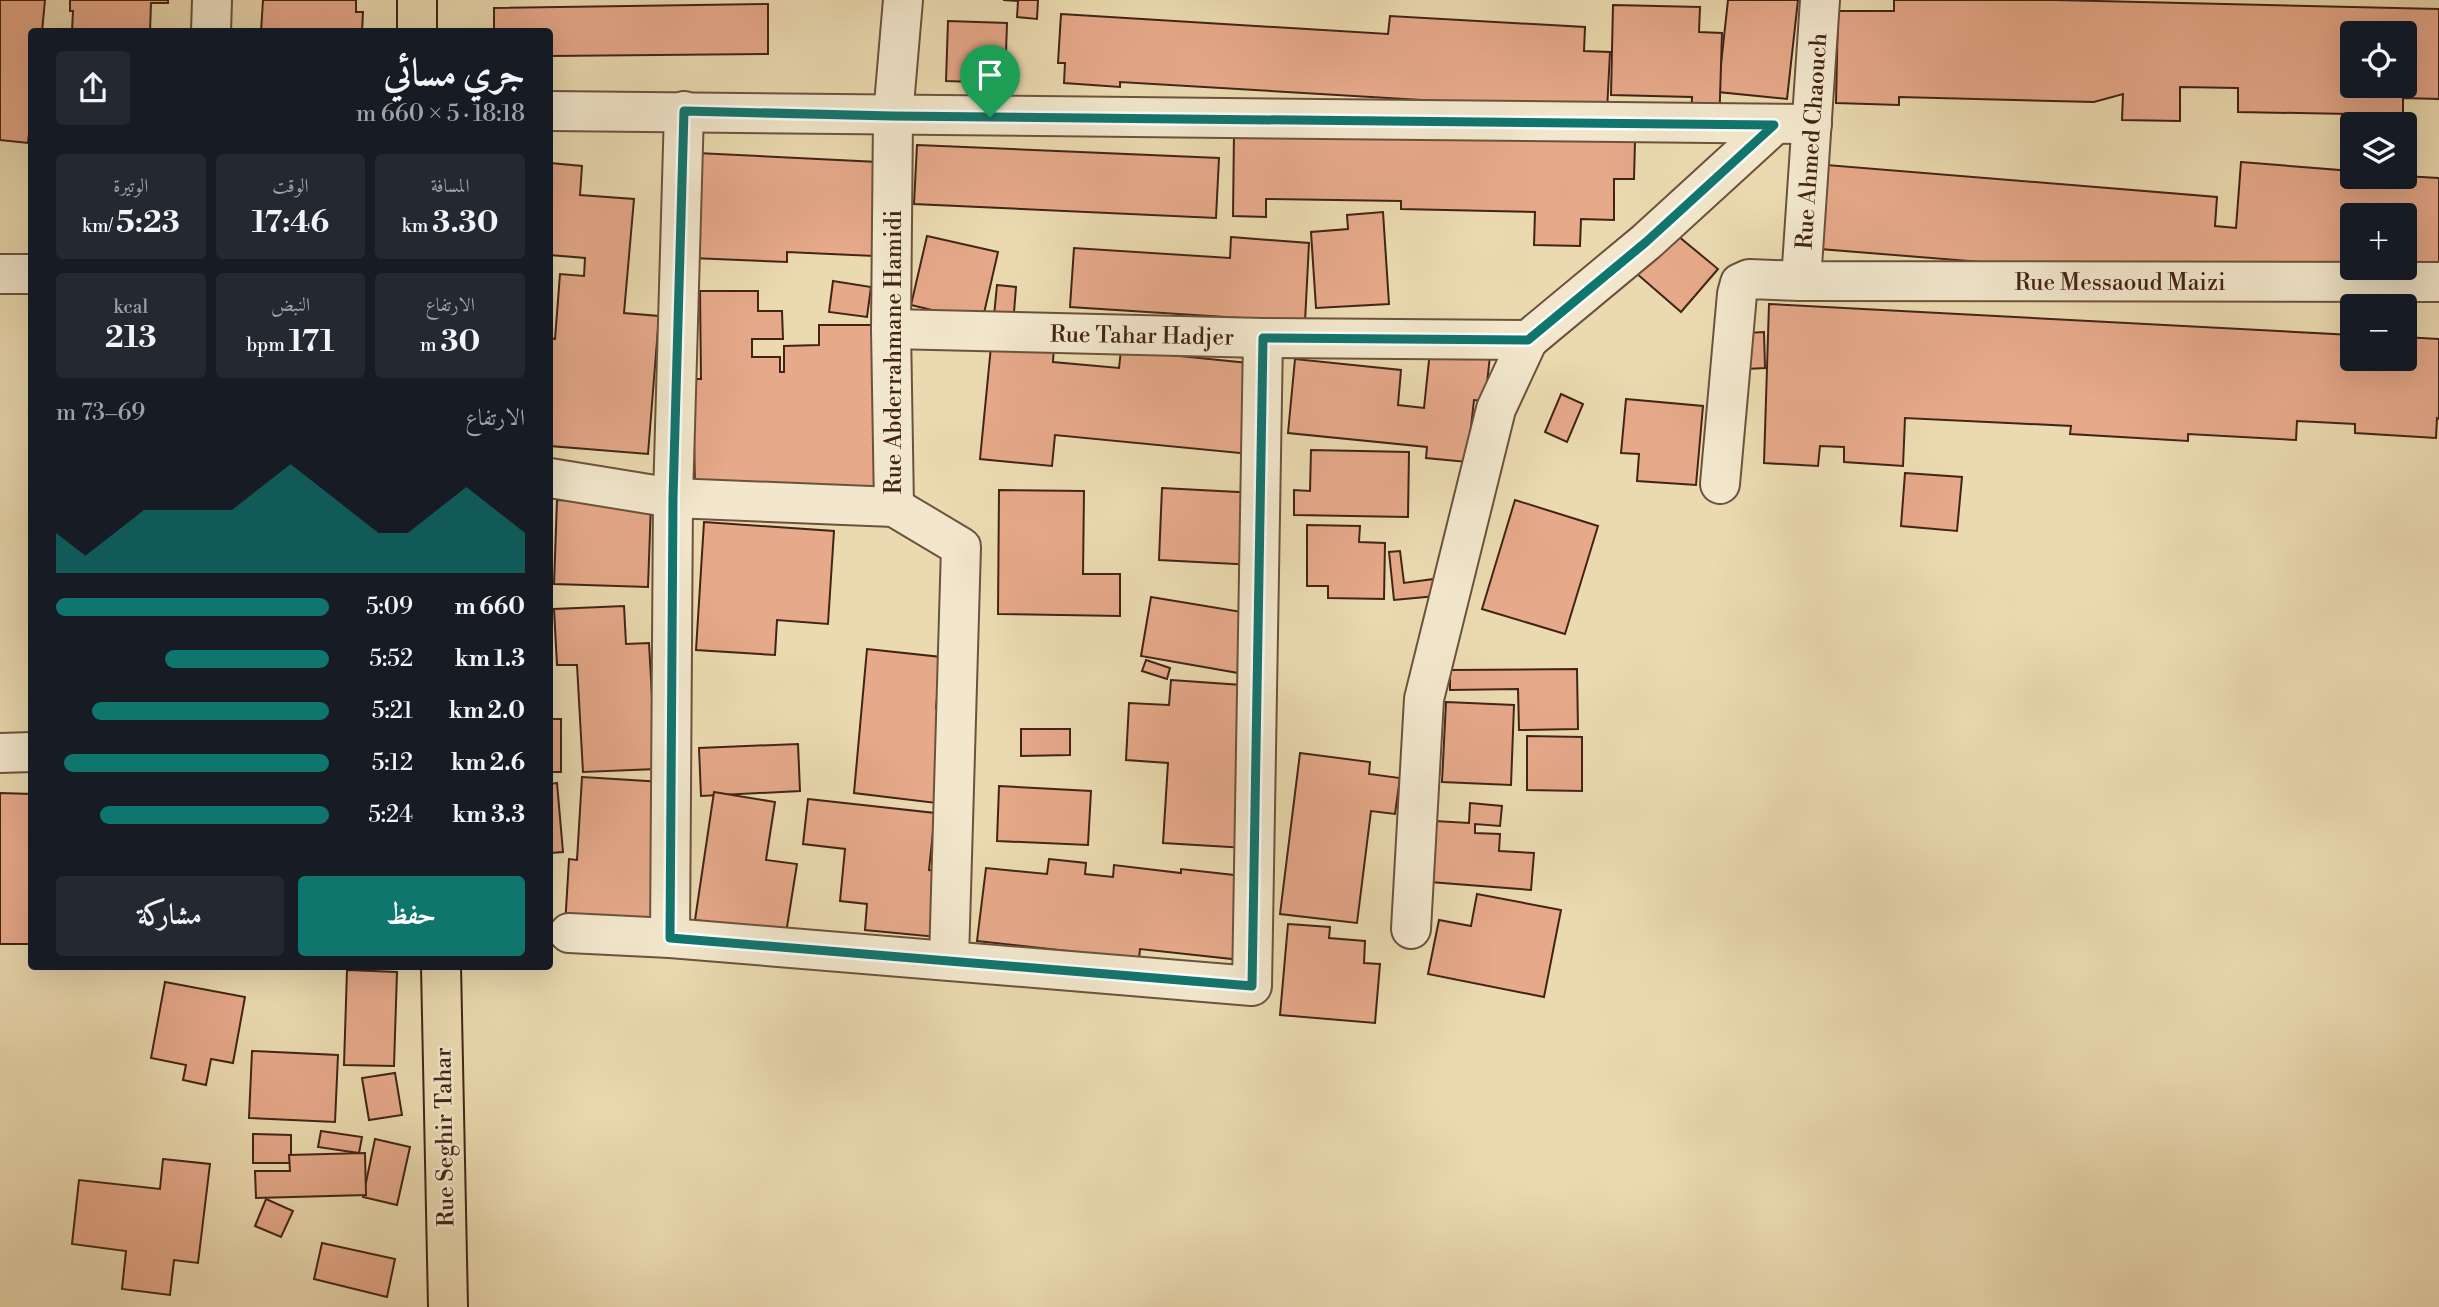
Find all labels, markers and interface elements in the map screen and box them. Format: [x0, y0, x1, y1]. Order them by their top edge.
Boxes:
map controls [2340, 21, 2417, 371]
button: locate [2340, 21, 2417, 98]
street label: Rue Ahmed Chaouch [1790, 32, 1834, 250]
pin [960, 45, 1020, 117]
text: جري مسائي [384, 50, 525, 97]
button: share [56, 51, 130, 125]
icon: arrive [971, 56, 1009, 94]
text: 18:18 · 5 × 660 m [356, 100, 525, 128]
button: layers [2340, 112, 2417, 189]
text: الوتيرة [113, 174, 148, 198]
text: الوقت [272, 174, 309, 198]
text: المسافة [431, 174, 470, 198]
button: + [2340, 203, 2417, 280]
text: 5:23 [116, 204, 180, 242]
text: 17:46 [252, 204, 329, 242]
text: 3.30 [432, 204, 498, 242]
street label: Rue Abderrahmane Hamidi [880, 210, 908, 494]
text: /km [82, 214, 116, 238]
text: km [402, 214, 432, 238]
street label: Rue Messaoud Maizi [2014, 269, 2226, 297]
text: النبض [271, 293, 310, 317]
text: الارتفاع [426, 293, 475, 317]
button: − [2340, 294, 2417, 371]
text: kcal [114, 295, 148, 319]
text: 213 [105, 319, 157, 357]
street label: Rue Tahar Hadjer [1050, 320, 1234, 352]
text: 171 [289, 323, 335, 361]
text: 30 [441, 323, 480, 361]
text: bpm [246, 333, 289, 357]
text: m [420, 333, 441, 357]
text: 69–73 m [56, 399, 145, 427]
text: الارتفاع [465, 404, 525, 432]
text: 5:09 [366, 593, 413, 621]
text: 660 m [455, 593, 525, 621]
text: 5:52 [369, 645, 413, 673]
text: 1.3 km [455, 645, 525, 673]
text: 5:21 [372, 697, 413, 725]
text: 2.0 km [449, 697, 525, 725]
text: 5:12 [372, 749, 413, 777]
text: 2.6 km [451, 749, 525, 777]
text: 5:24 [368, 801, 413, 829]
text: 3.3 km [452, 801, 525, 829]
button: مشاركة [56, 876, 284, 956]
button: حفظ [298, 876, 525, 956]
street label: Rue Seghir Tahar [429, 1047, 461, 1227]

